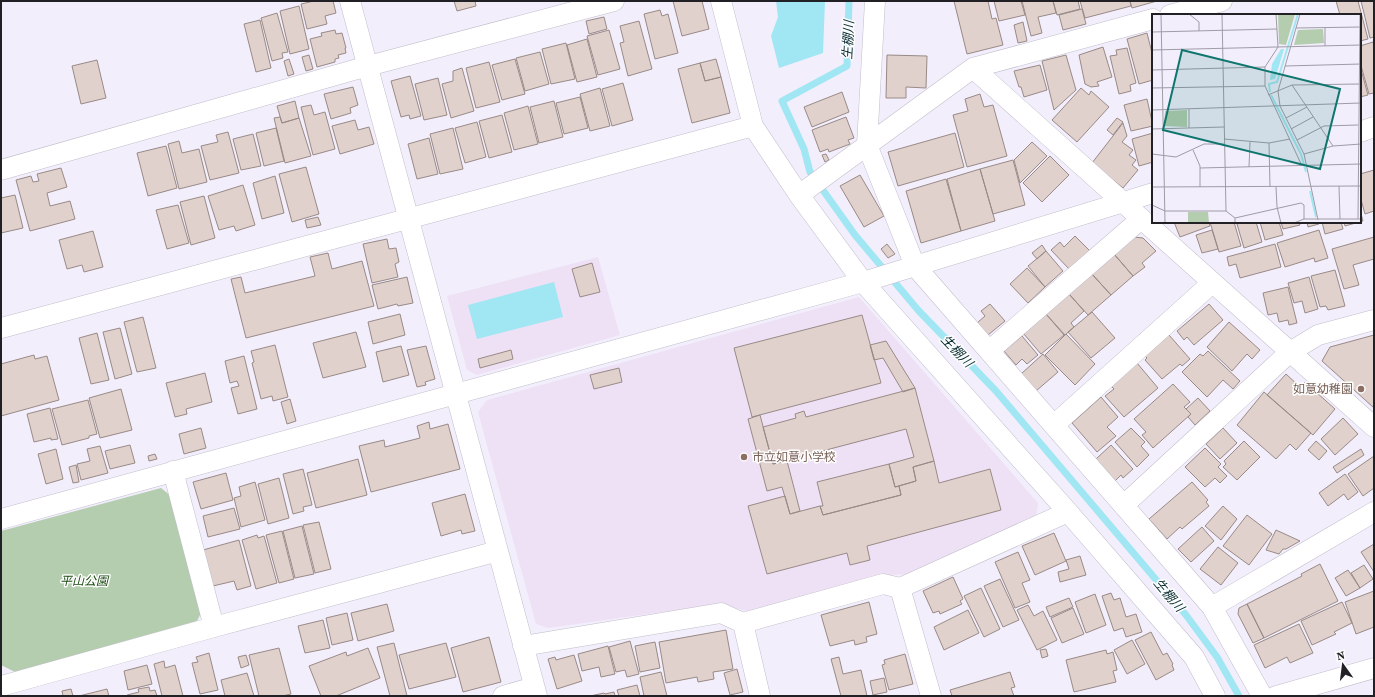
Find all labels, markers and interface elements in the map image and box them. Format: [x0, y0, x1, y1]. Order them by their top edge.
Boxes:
inset map [1152, 14, 1361, 223]
water label: 生棚川 [838, 18, 858, 60]
water label: 生棚川 [937, 331, 978, 372]
place label: 如意幼稚園 [1293, 381, 1353, 397]
marker: 如意幼稚園 [1356, 384, 1366, 394]
place label: 市立如意小学校 [752, 449, 836, 465]
marker: 市立如意小学校 [739, 452, 749, 462]
park label: 平山公園 [60, 573, 110, 589]
water label: 生棚川 [1150, 575, 1189, 617]
north arrow [1323, 645, 1363, 685]
text: N [1335, 648, 1346, 664]

